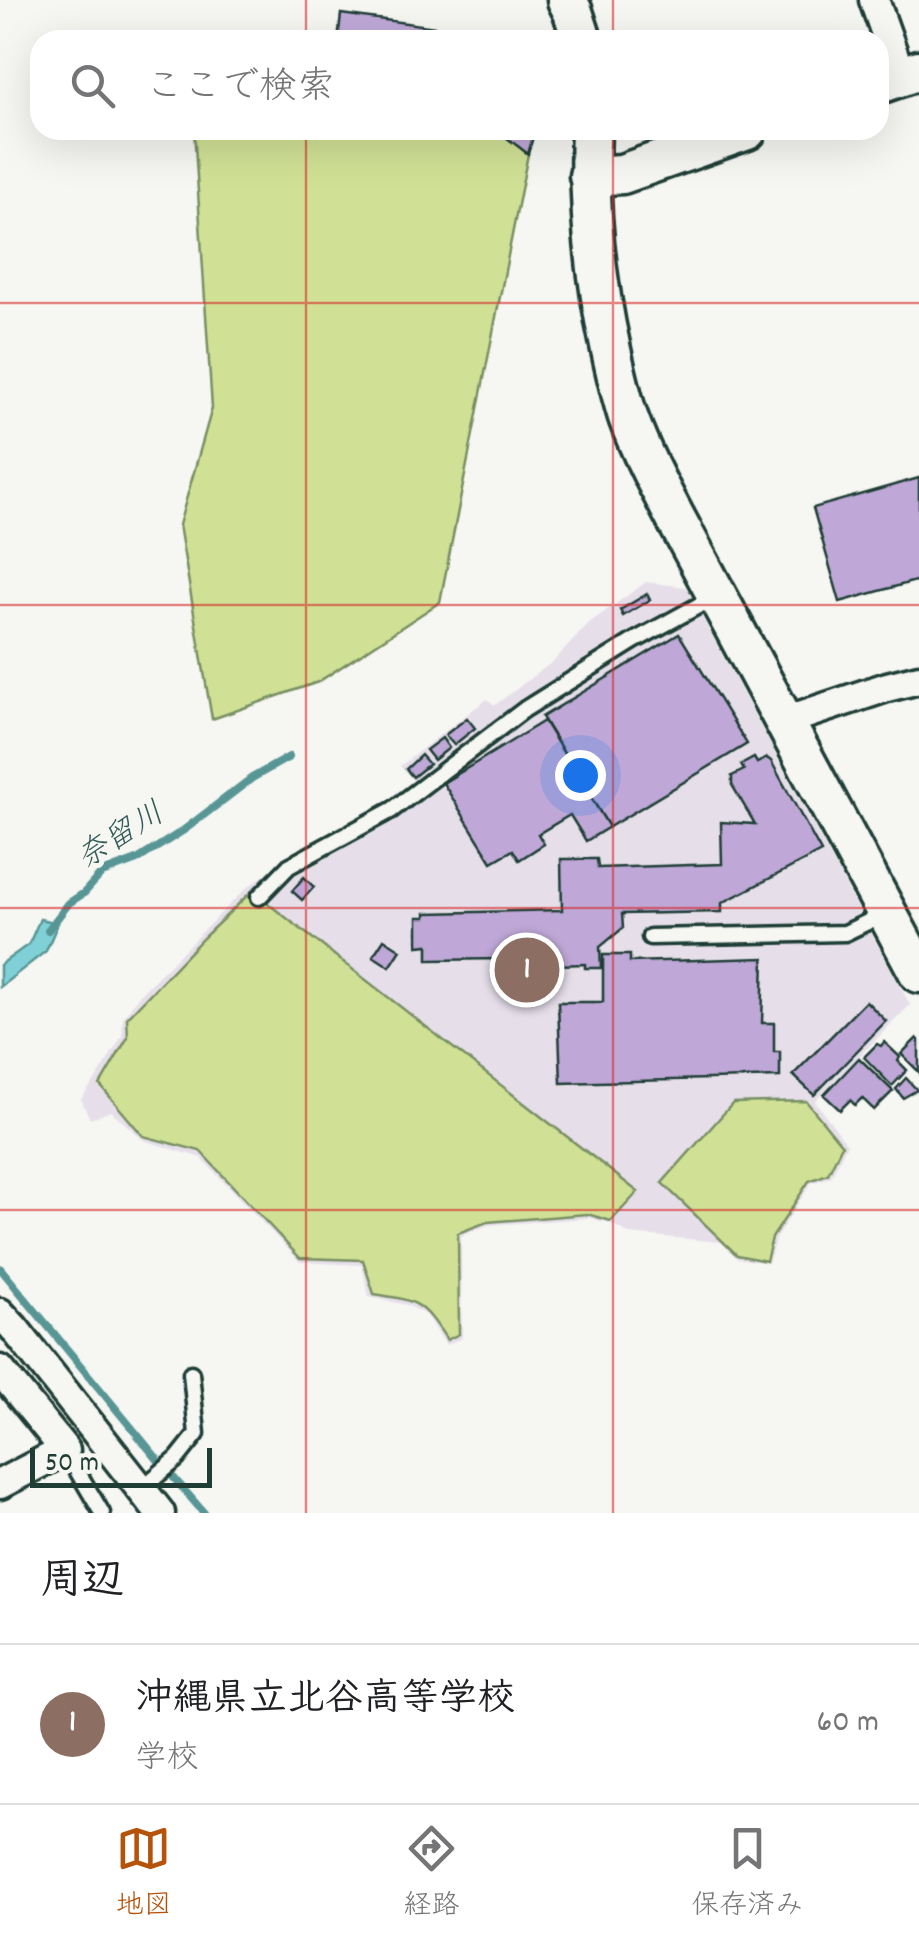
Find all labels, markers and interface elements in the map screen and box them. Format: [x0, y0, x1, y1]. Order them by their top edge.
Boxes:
search box [30, 30, 889, 140]
icon: search [65, 58, 120, 113]
text: ここで検索 [145, 62, 335, 117]
your location [555, 750, 606, 801]
water label: 奈留川 [69, 793, 175, 883]
pin: 1 [494, 932, 560, 1008]
scale bar [30, 1443, 212, 1488]
text: 50 m [45, 1445, 99, 1485]
text: 周辺 [40, 1554, 124, 1614]
text: 沖縄県立北谷高等学校 [135, 1674, 515, 1729]
text: 1 [69, 1701, 76, 1747]
text: 60 m [817, 1701, 879, 1747]
text: 学校 [135, 1737, 199, 1783]
tab: 地図 [116, 1821, 172, 1928]
tab: 経路 [403, 1821, 459, 1928]
tab: 保存済み [691, 1821, 803, 1928]

